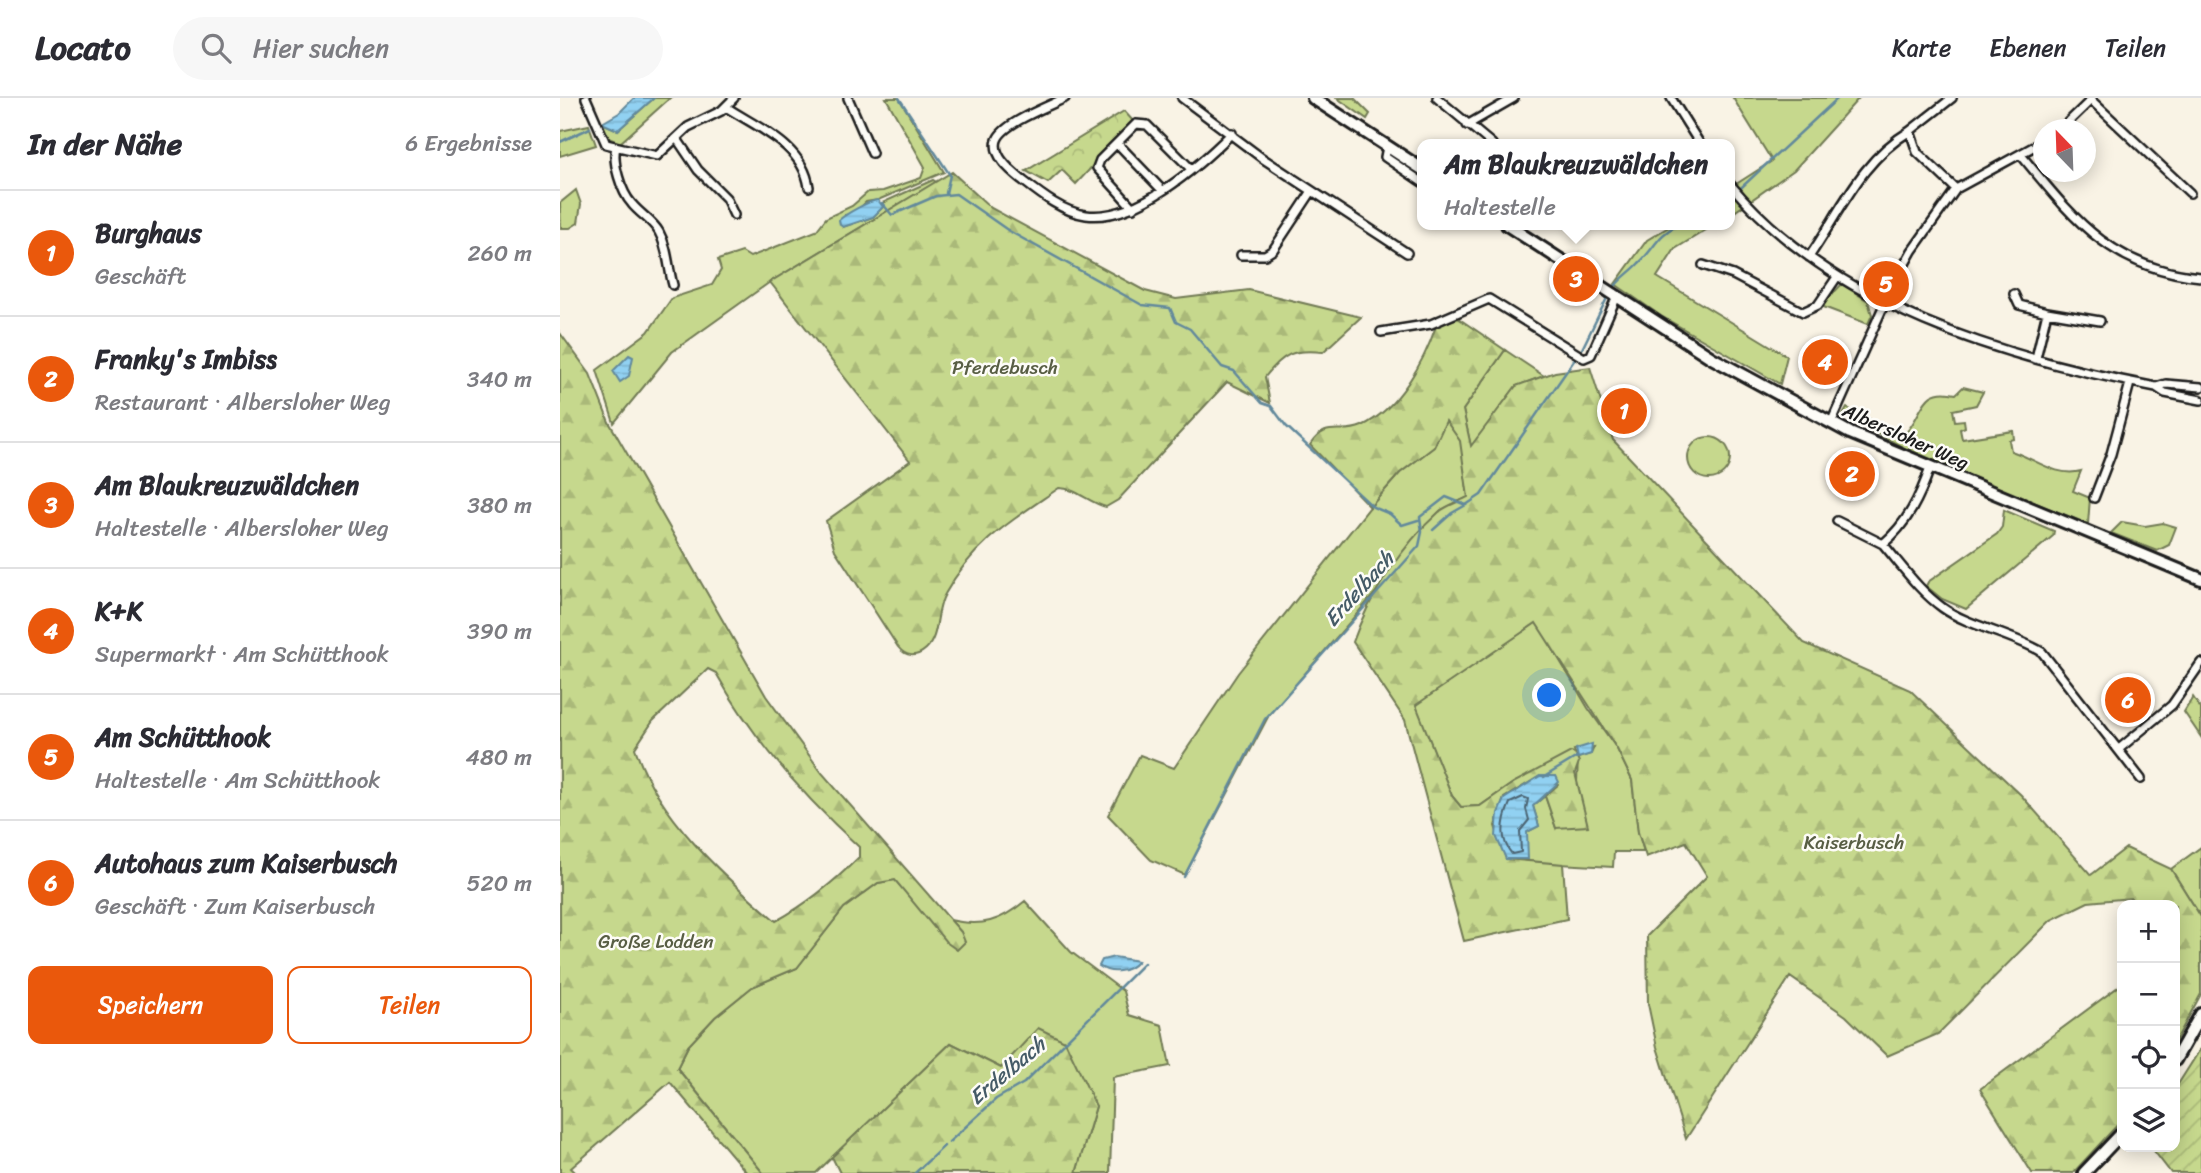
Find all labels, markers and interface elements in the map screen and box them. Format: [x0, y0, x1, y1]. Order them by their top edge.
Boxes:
search box [173, 17, 663, 80]
text: Locato [35, 19, 131, 77]
text: Hier suchen [253, 25, 389, 71]
text: Karte [1892, 27, 1951, 69]
text: Ebenen [1989, 27, 2067, 69]
text: Teilen [2105, 27, 2166, 69]
icon: search [197, 29, 235, 67]
text: In der Nähe [28, 117, 182, 171]
north arrow [2033, 119, 2096, 182]
text: 6 Ergebnisse [405, 123, 532, 164]
popup [1417, 139, 1735, 230]
text: Am Blaukreuzwäldchen [1444, 141, 1708, 187]
text: Haltestelle [1444, 187, 1556, 228]
text: Burghaus [95, 210, 202, 256]
text: 1 [46, 233, 56, 274]
text: 260 m [467, 233, 532, 274]
pin: 3 [1553, 253, 1599, 305]
text: Geschäft [95, 256, 186, 297]
pin: 5 [1863, 258, 1909, 310]
text: Franky's Imbiss [95, 336, 277, 382]
pin: 4 [1802, 336, 1848, 388]
park label: Pferdebusch [952, 351, 1058, 384]
text: 2 [44, 359, 58, 400]
text: 340 m [467, 359, 532, 400]
text: Restaurant · Albersloher Weg [95, 382, 391, 423]
pin: 1 [1601, 385, 1647, 437]
street label: Albersloher Weg [1836, 393, 1975, 479]
pin: 2 [1829, 448, 1875, 500]
text: Am Blaukreuzwäldchen [95, 462, 359, 508]
text: 3 [45, 485, 57, 526]
text: 380 m [467, 485, 532, 526]
text: Haltestelle · Albersloher Weg [95, 508, 389, 549]
water label: Erdelbach [1314, 541, 1405, 636]
text: K+K [95, 588, 143, 634]
text: 4 [44, 611, 58, 652]
text: 390 m [467, 611, 532, 652]
text: Supermarkt · Am Schütthook [95, 634, 389, 675]
pin: 6 [2105, 674, 2151, 726]
your location [1532, 678, 1566, 712]
text: Am Schütthook [95, 714, 271, 760]
text: 5 [44, 737, 58, 778]
text: 480 m [466, 737, 532, 778]
text: Haltestelle · Am Schütthook [95, 760, 381, 801]
park label: Kaiserbusch [1804, 826, 1904, 859]
text: Autohaus zum Kaiserbusch [95, 840, 397, 886]
text: 6 [44, 863, 58, 904]
text: 520 m [466, 863, 532, 904]
text: Geschäft · Zum Kaiserbusch [95, 886, 376, 927]
map controls [2117, 900, 2180, 1152]
button: + [2117, 900, 2180, 963]
park label: Große Lodden [598, 925, 714, 958]
button: − [2117, 963, 2180, 1026]
button: Speichern [28, 966, 273, 1044]
button: Teilen [287, 966, 532, 1044]
water label: Erdelbach [960, 1026, 1056, 1115]
button: locate [2117, 1026, 2180, 1089]
button: layers [2117, 1089, 2180, 1152]

